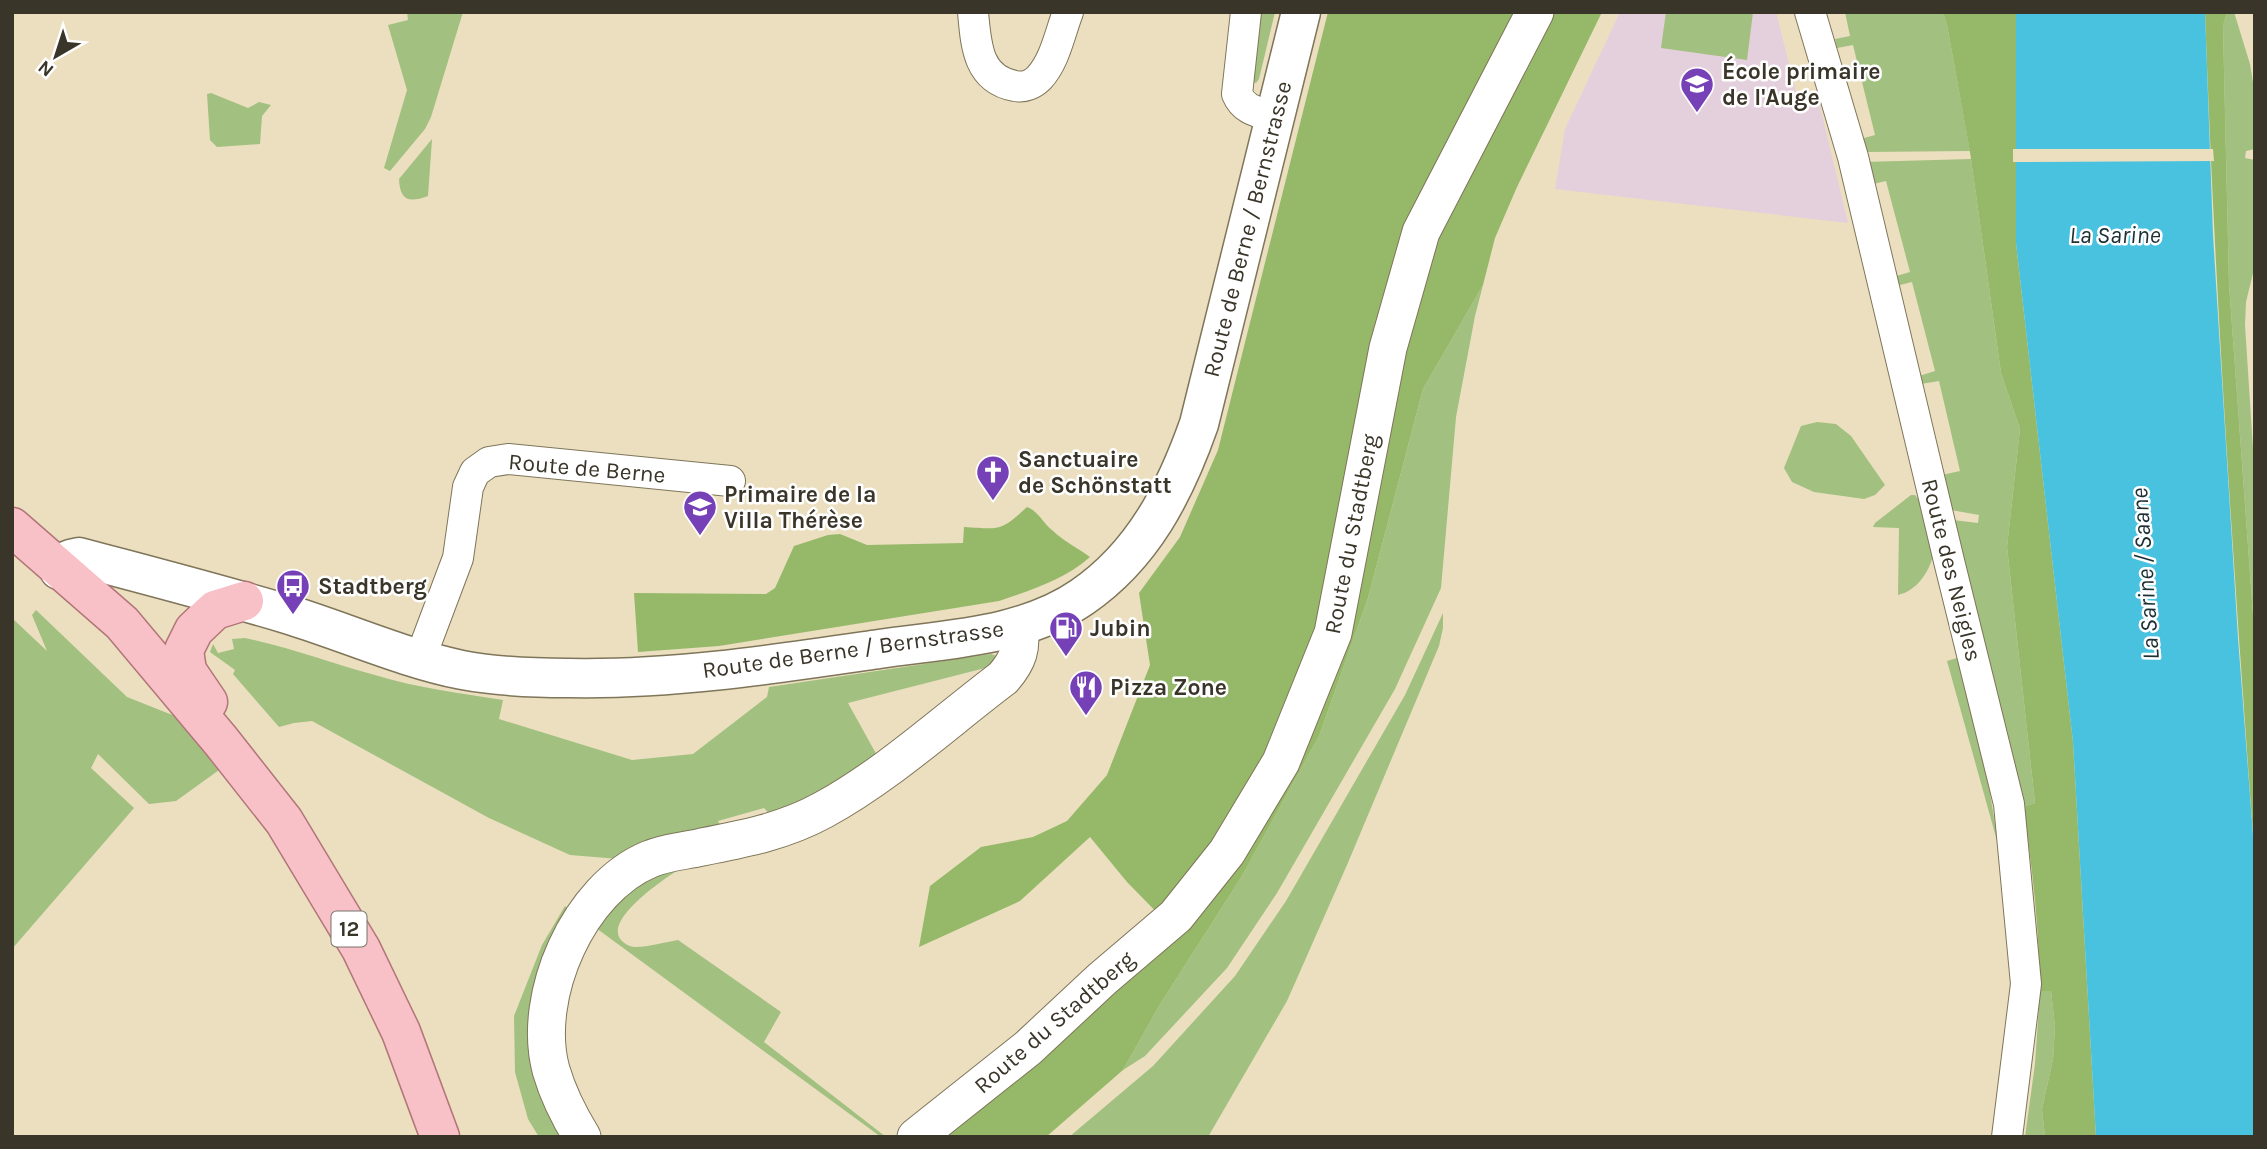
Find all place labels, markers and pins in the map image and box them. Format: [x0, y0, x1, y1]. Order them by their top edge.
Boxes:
place label: École primaire de l'Auge [1722, 55, 1880, 111]
school or university icon: École primaire de l'Auge [1678, 65, 1716, 114]
place label: Sanctuaire de Schönstatt [1018, 446, 1171, 499]
church icon: Sanctuaire de Schönstatt [974, 453, 1012, 502]
place label: Primaire de la Villa Thérèse [724, 481, 876, 534]
school or university icon: Primaire de la Villa Thérèse [681, 488, 719, 537]
bus stop icon: Stadtberg [274, 567, 312, 616]
place label: Stadtberg [318, 573, 427, 600]
fuel station icon: Jubin [1047, 609, 1085, 658]
place label: Jubin [1090, 615, 1151, 642]
restaurant icon: Pizza Zone [1067, 668, 1105, 717]
place label: Pizza Zone [1110, 674, 1227, 701]

